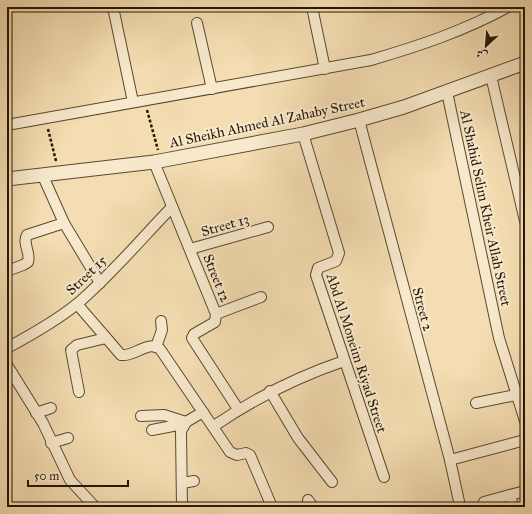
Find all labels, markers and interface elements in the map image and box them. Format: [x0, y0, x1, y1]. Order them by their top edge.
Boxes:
north arrow [466, 26, 506, 66]
text: ش [474, 46, 490, 63]
street label: Al Sheikh Ahmed Al Zahaby Street [167, 93, 366, 152]
street label: Al Shahid Selim Kheir Allah Street [456, 108, 515, 308]
street label: Street 13 [199, 211, 251, 240]
street label: Street 15 [63, 252, 110, 299]
street label: Street 12 [199, 252, 234, 305]
street label: Abd Al Moneim Riyad Street [322, 270, 390, 435]
street label: Street 2 [409, 285, 437, 333]
scale bar [28, 462, 128, 488]
text: 50 m [34, 469, 59, 483]

